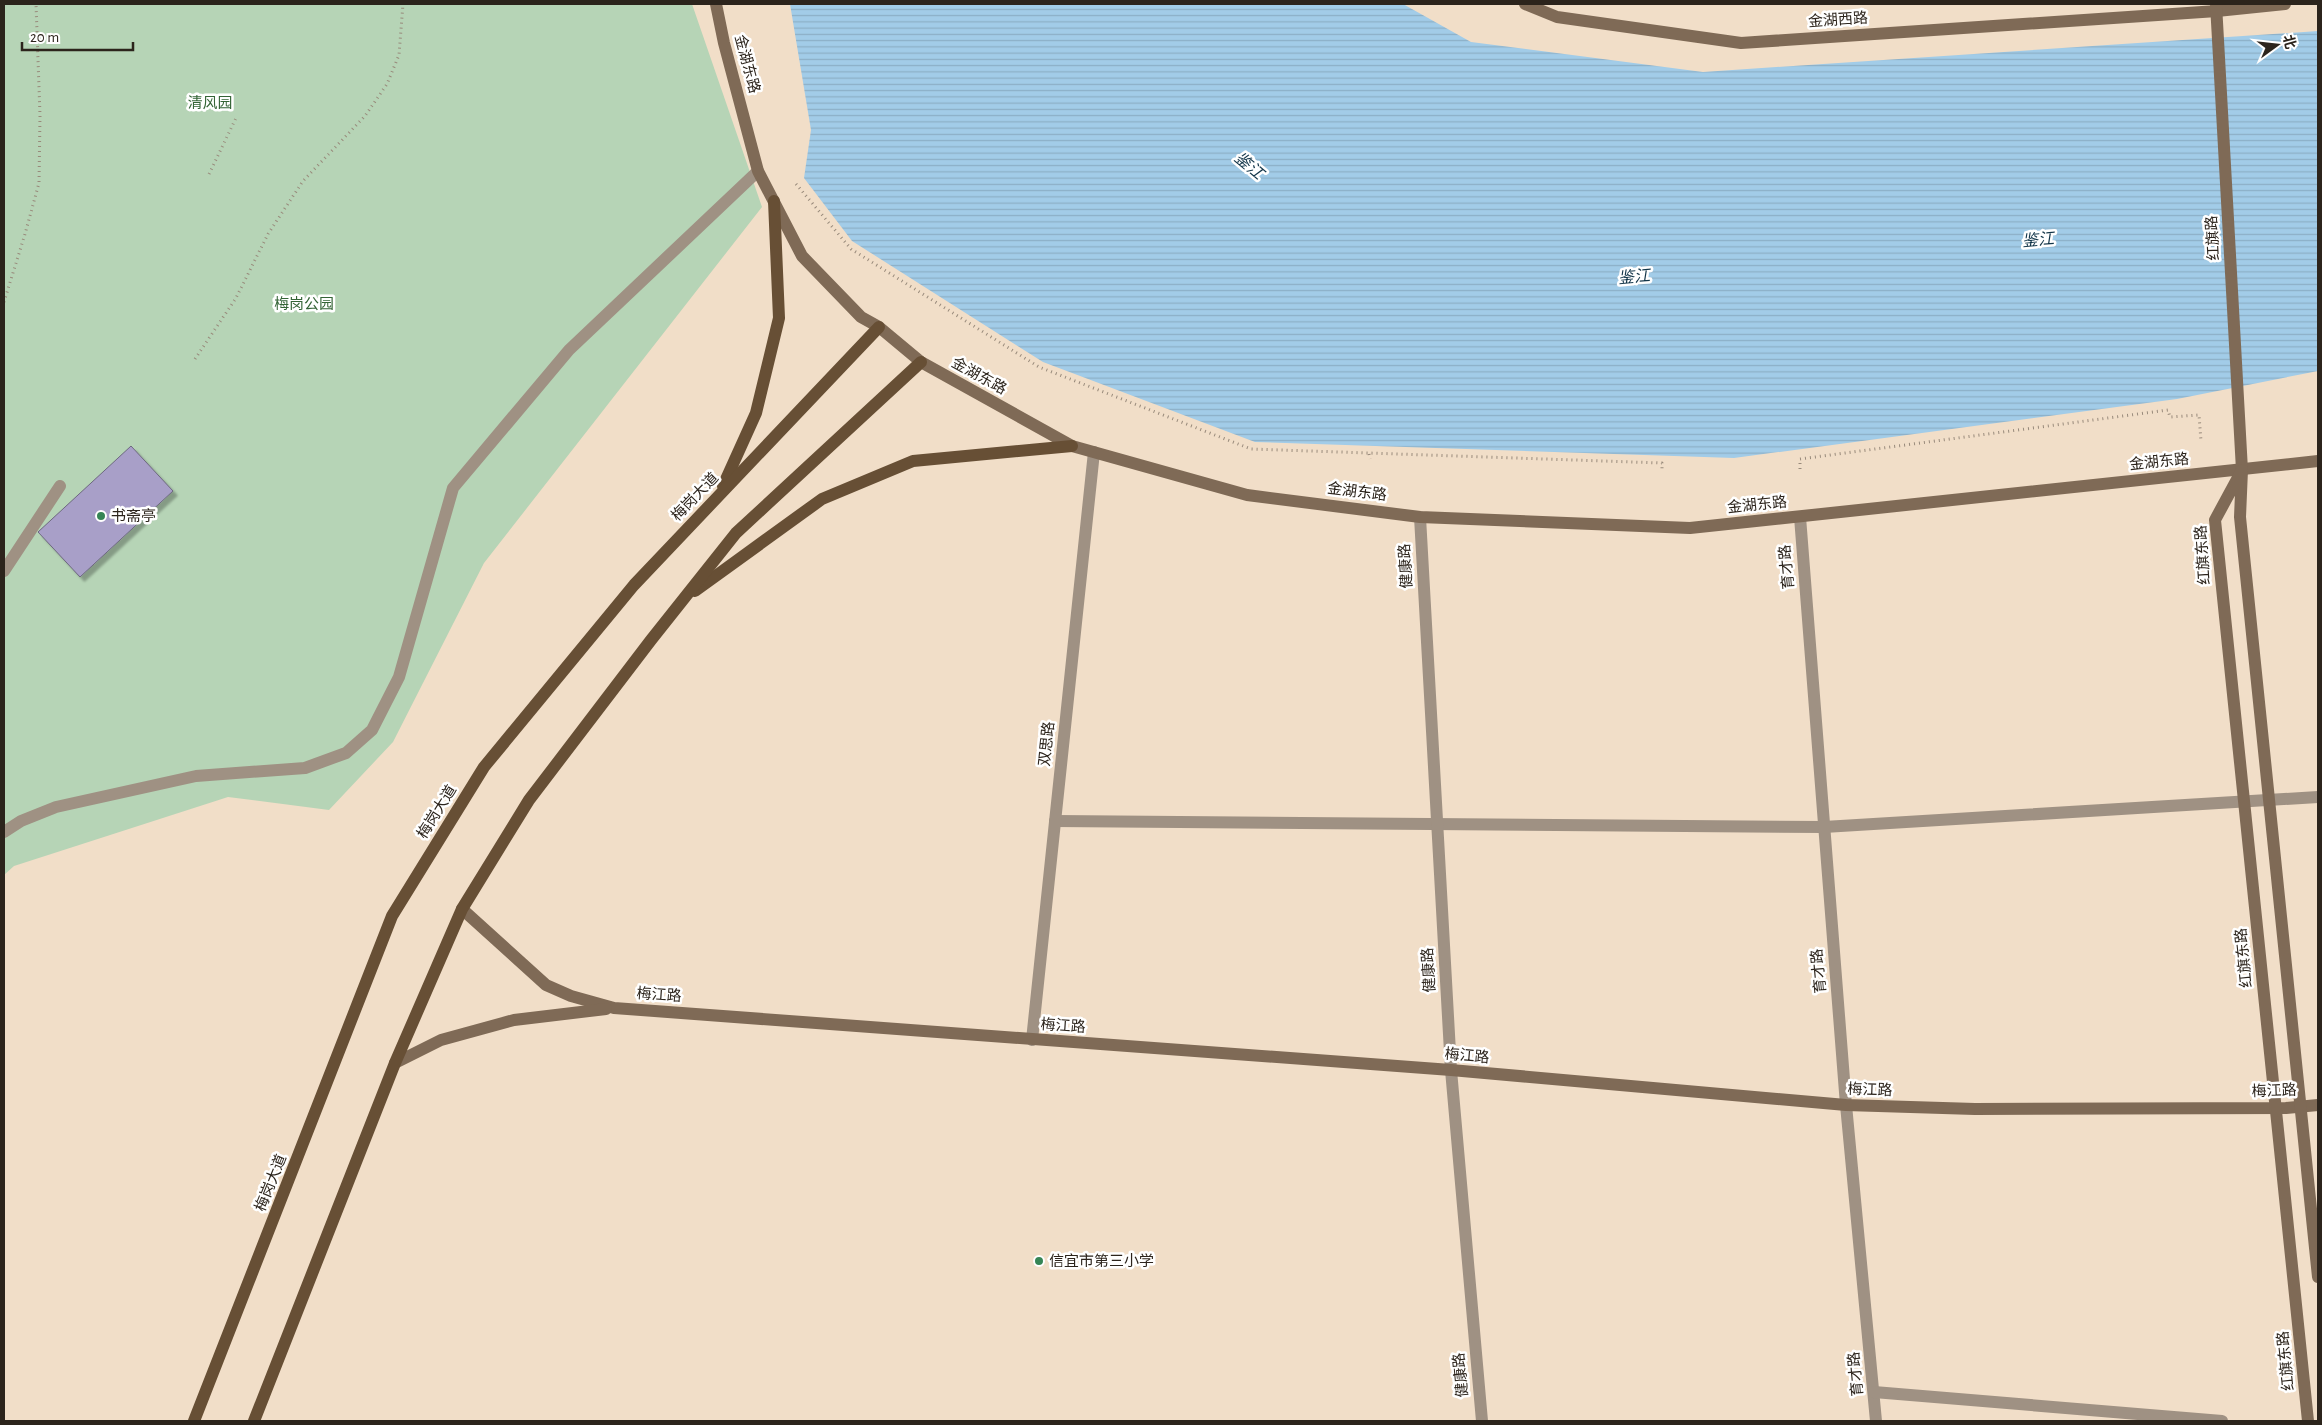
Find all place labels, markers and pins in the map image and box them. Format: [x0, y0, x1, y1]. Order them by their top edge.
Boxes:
place label: 书斋亭 [111, 508, 156, 524]
marker: 书斋亭 [95, 510, 107, 522]
place label: 信宜市第三小学 [1049, 1253, 1154, 1269]
marker: 信宜市第三小学 [1033, 1255, 1045, 1267]

